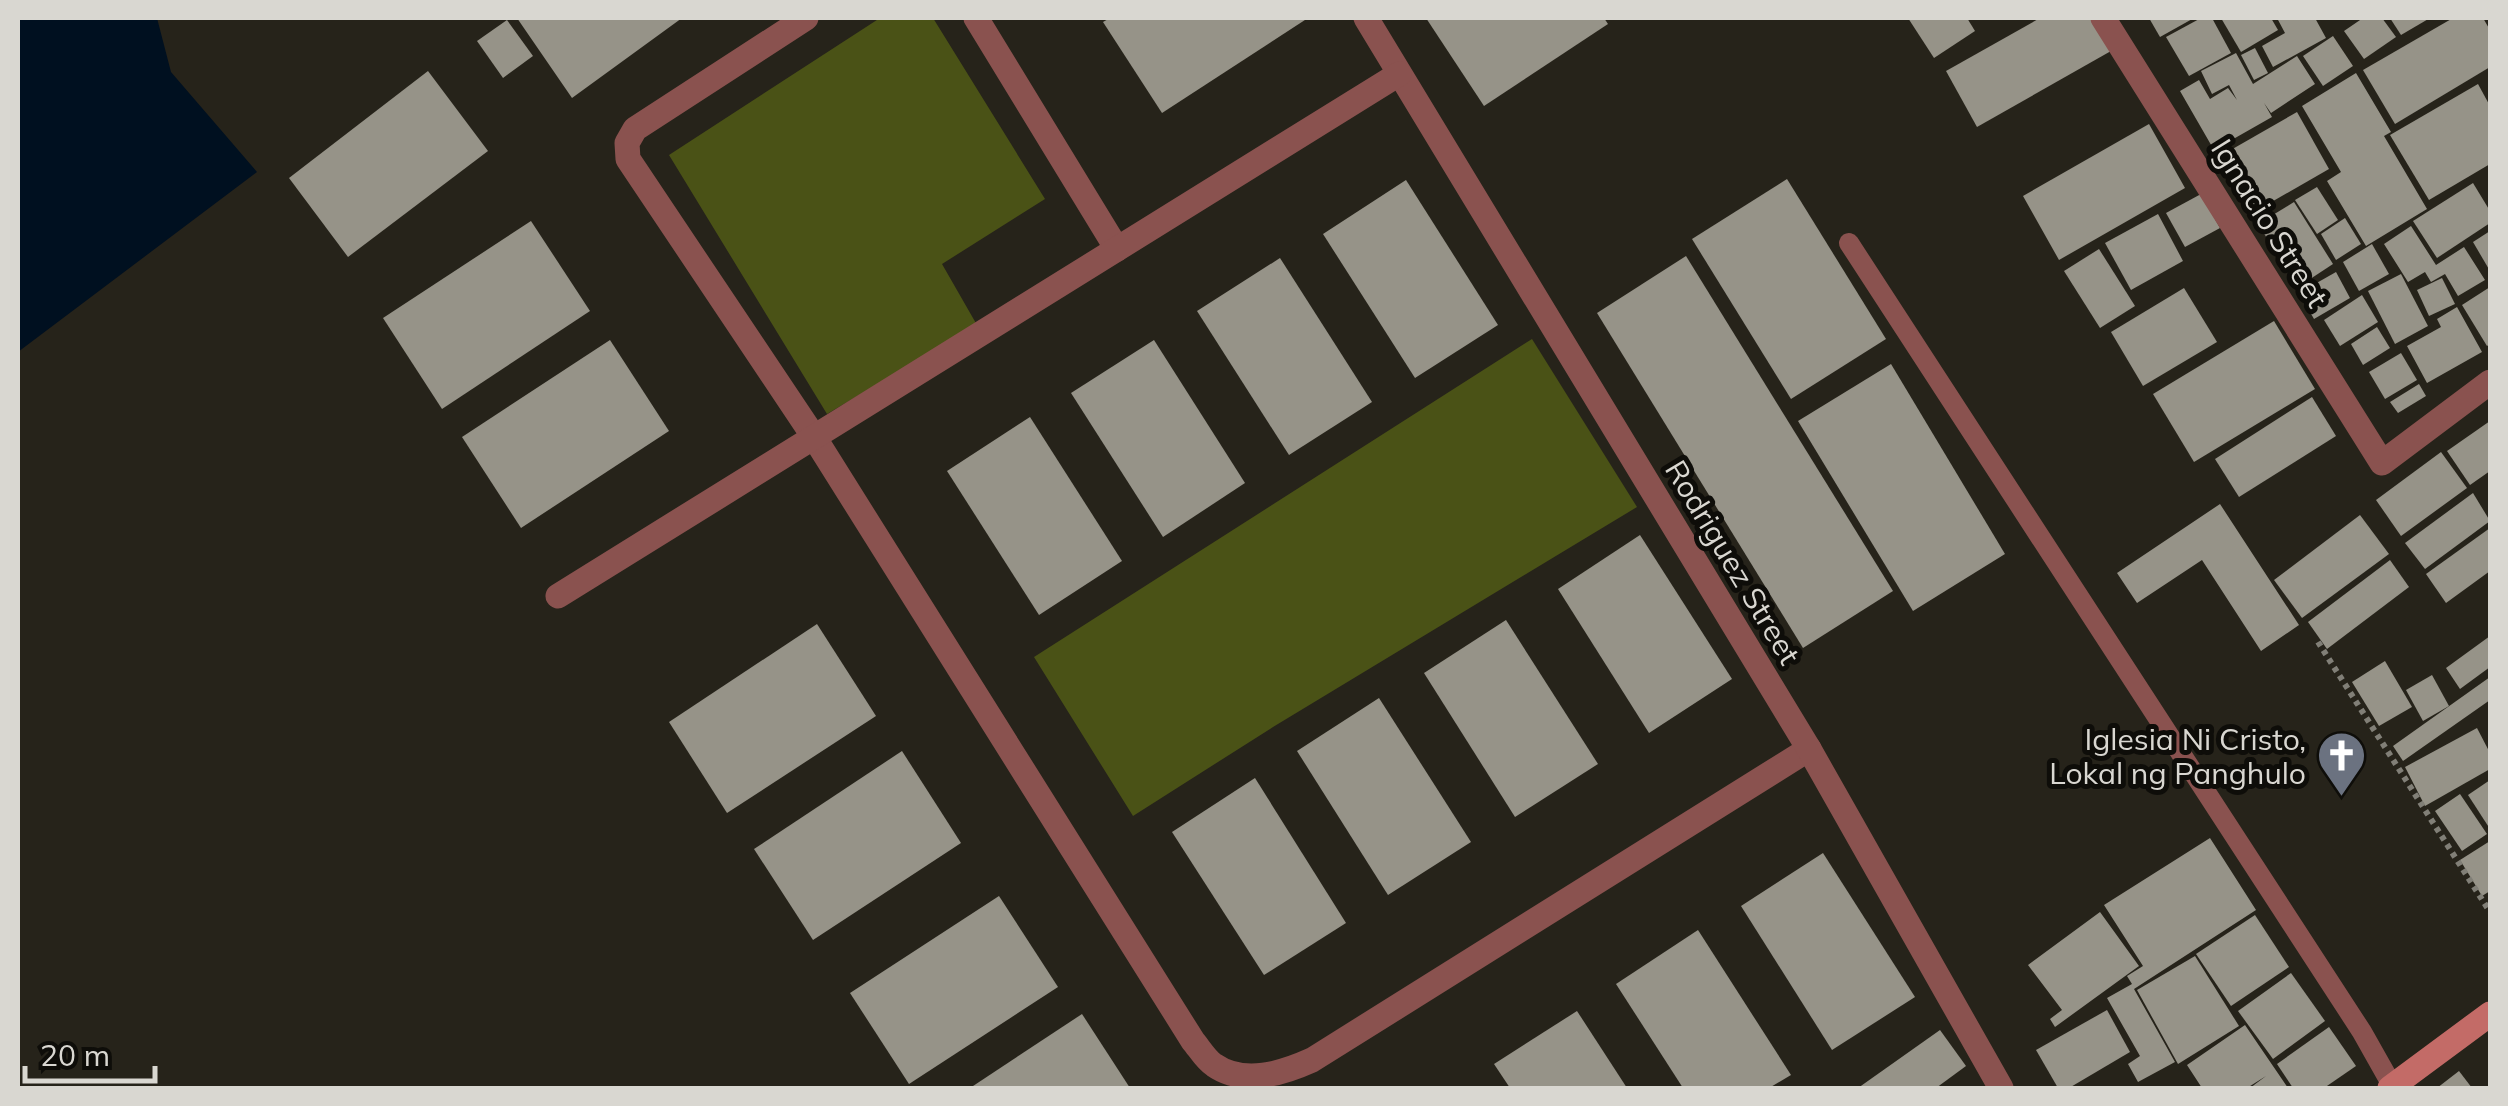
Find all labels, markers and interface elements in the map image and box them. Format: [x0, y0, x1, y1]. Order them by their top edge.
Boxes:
street label: Ignacio Street [2203, 132, 2337, 314]
street label: Rodriguez Street [1657, 453, 1809, 671]
place label: Iglesia Ni Cristo, Lokal ng Panghulo [2049, 720, 2306, 792]
church icon: Iglesia Ni Cristo, Lokal ng Panghulo [2315, 730, 2367, 798]
scale bar [25, 1021, 155, 1083]
text: 20 m [40, 1036, 110, 1074]

